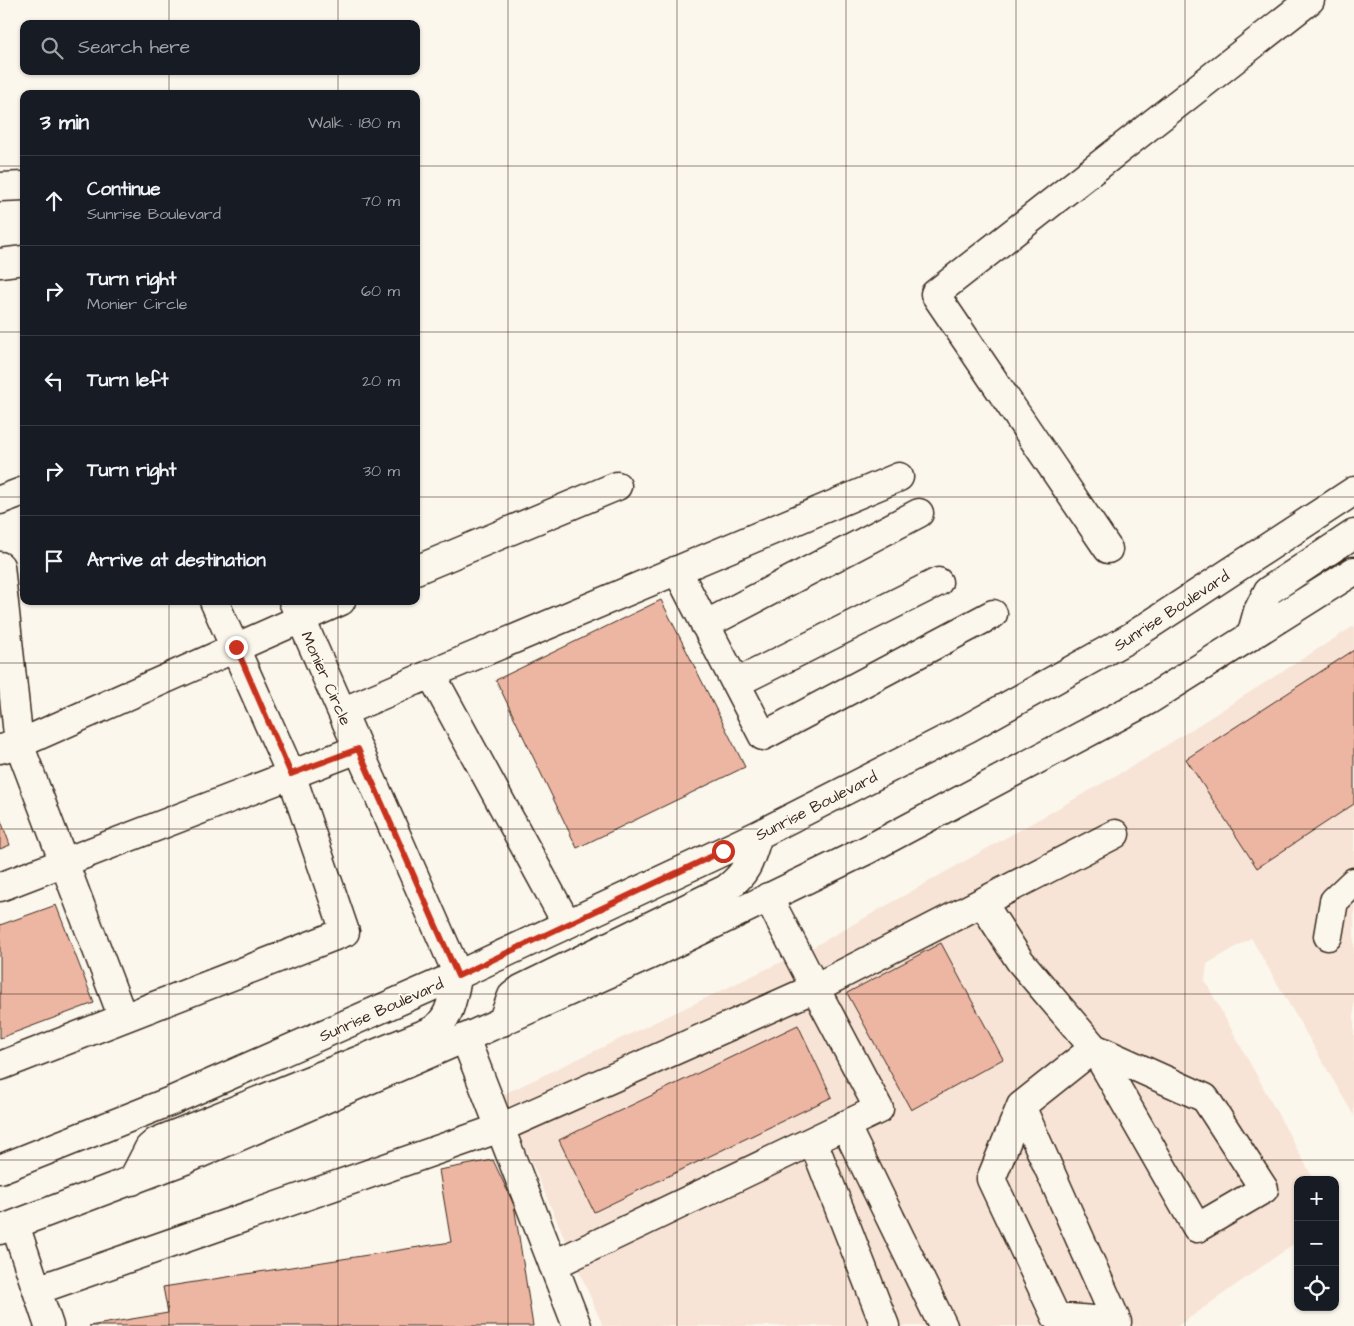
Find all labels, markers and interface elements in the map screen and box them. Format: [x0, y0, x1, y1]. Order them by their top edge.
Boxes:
search box [20, 20, 420, 75]
icon: search [38, 34, 66, 62]
text: Search here [78, 34, 190, 61]
text: 3 min [40, 108, 89, 137]
text: Walk · 180 m [308, 112, 400, 134]
text: Continue [87, 176, 161, 203]
icon: ahead [40, 187, 68, 215]
text: 70 m [361, 190, 400, 212]
text: Sunrise Boulevard [87, 203, 221, 225]
text: Turn right [87, 266, 176, 293]
icon: right [40, 277, 68, 305]
text: 60 m [361, 280, 400, 302]
text: Monier Circle [87, 293, 187, 315]
icon: left [40, 367, 68, 395]
text: Turn left [87, 367, 168, 394]
text: 20 m [362, 370, 400, 392]
icon: right [40, 457, 68, 485]
text: Turn right [87, 457, 176, 484]
text: 30 m [363, 460, 400, 482]
icon: arrive [40, 547, 68, 575]
text: Arrive at destination [87, 547, 266, 574]
street label: Sunrise Boulevard [1109, 565, 1234, 657]
street label: Monier Circle [296, 628, 357, 729]
route end [225, 636, 248, 659]
street label: Sunrise Boulevard [752, 766, 881, 846]
route start [712, 840, 735, 863]
street label: Sunrise Boulevard [316, 973, 447, 1047]
map controls [1294, 1176, 1339, 1311]
button: + [1294, 1176, 1339, 1221]
button: − [1294, 1221, 1339, 1266]
button: locate [1294, 1266, 1339, 1311]

